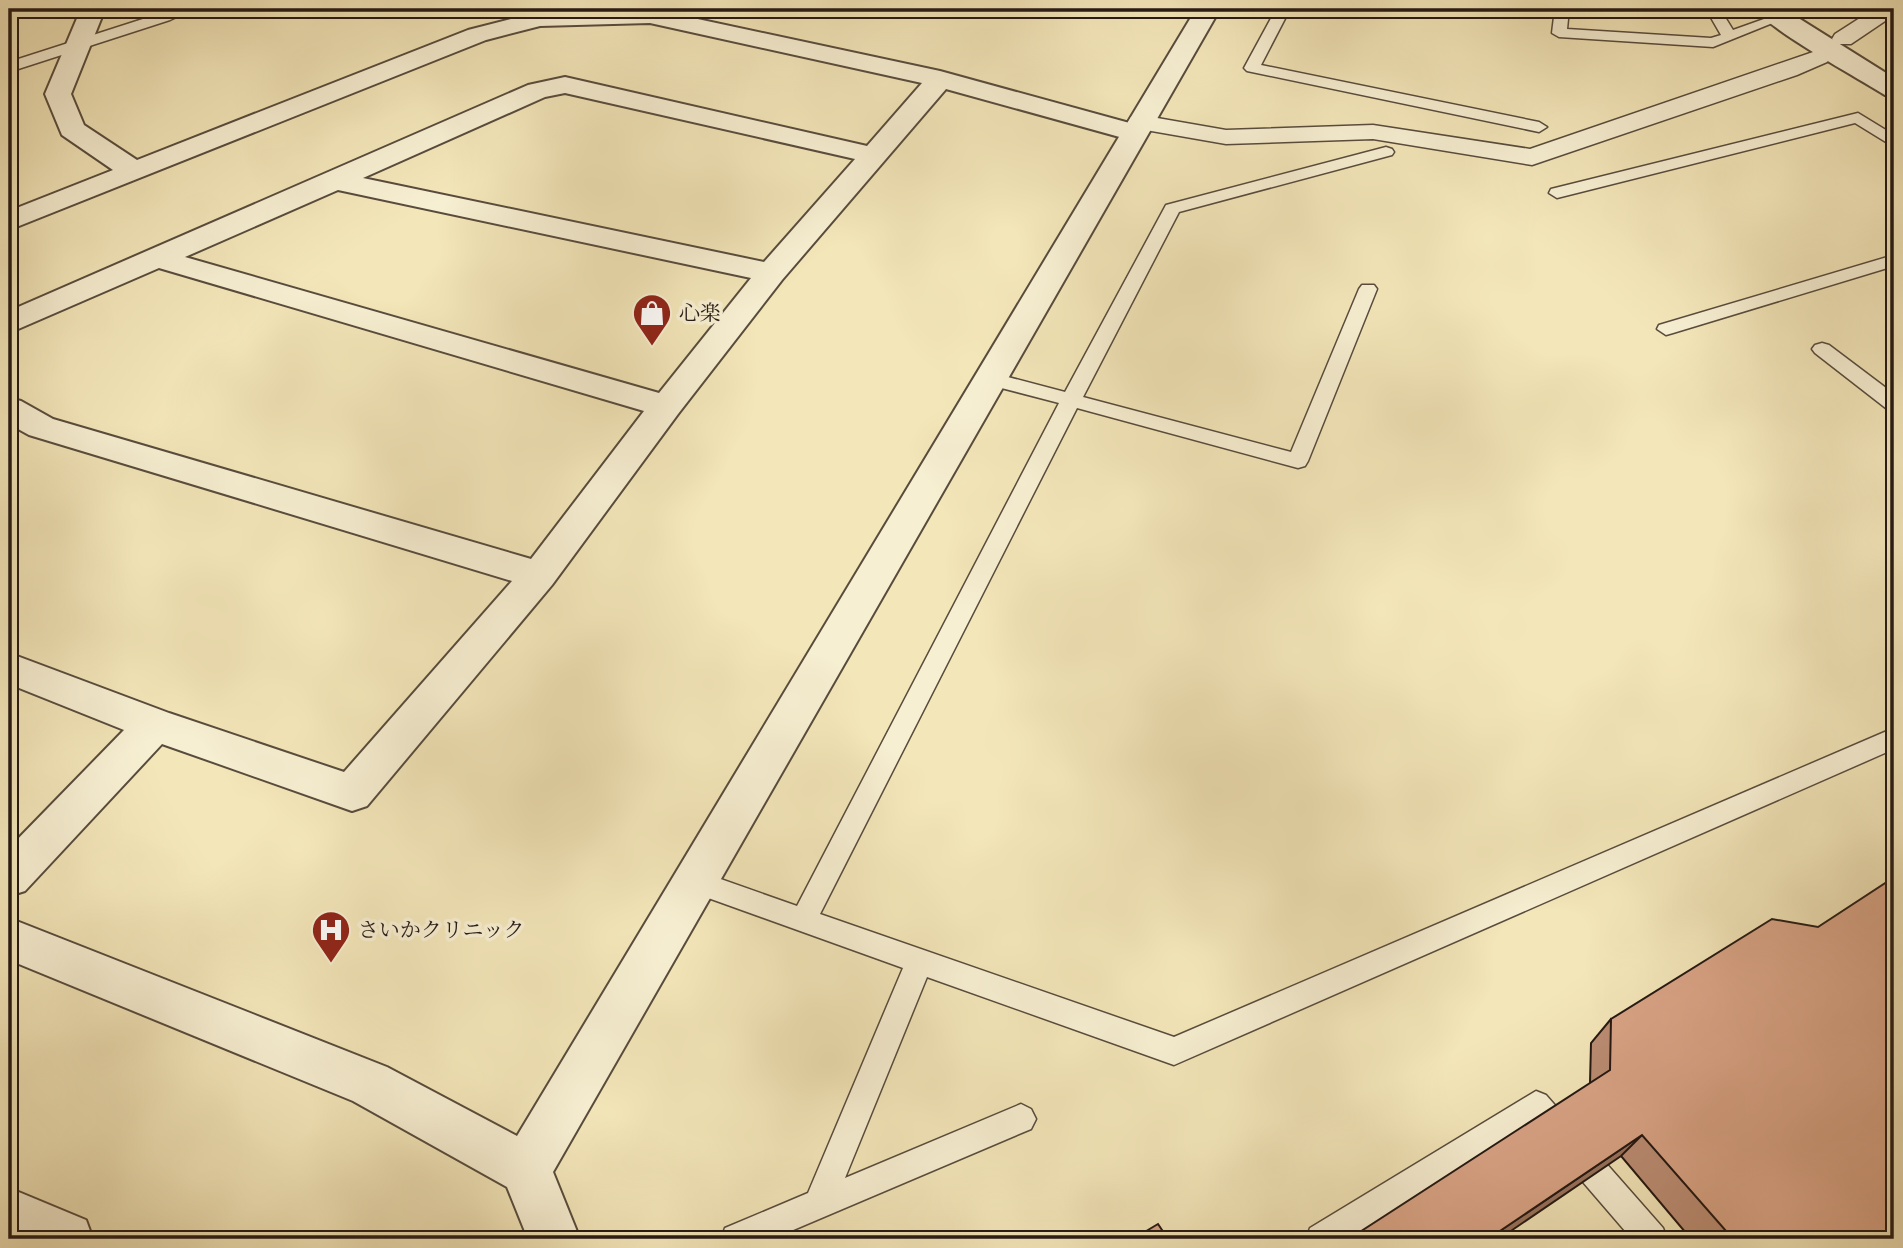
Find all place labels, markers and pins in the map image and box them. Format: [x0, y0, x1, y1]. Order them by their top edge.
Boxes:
shop icon: 心楽 [631, 292, 673, 347]
place label: 心楽 [679, 300, 721, 326]
hospital icon: さいかクリニック [310, 909, 352, 964]
place label: さいかクリニック [358, 917, 525, 943]

